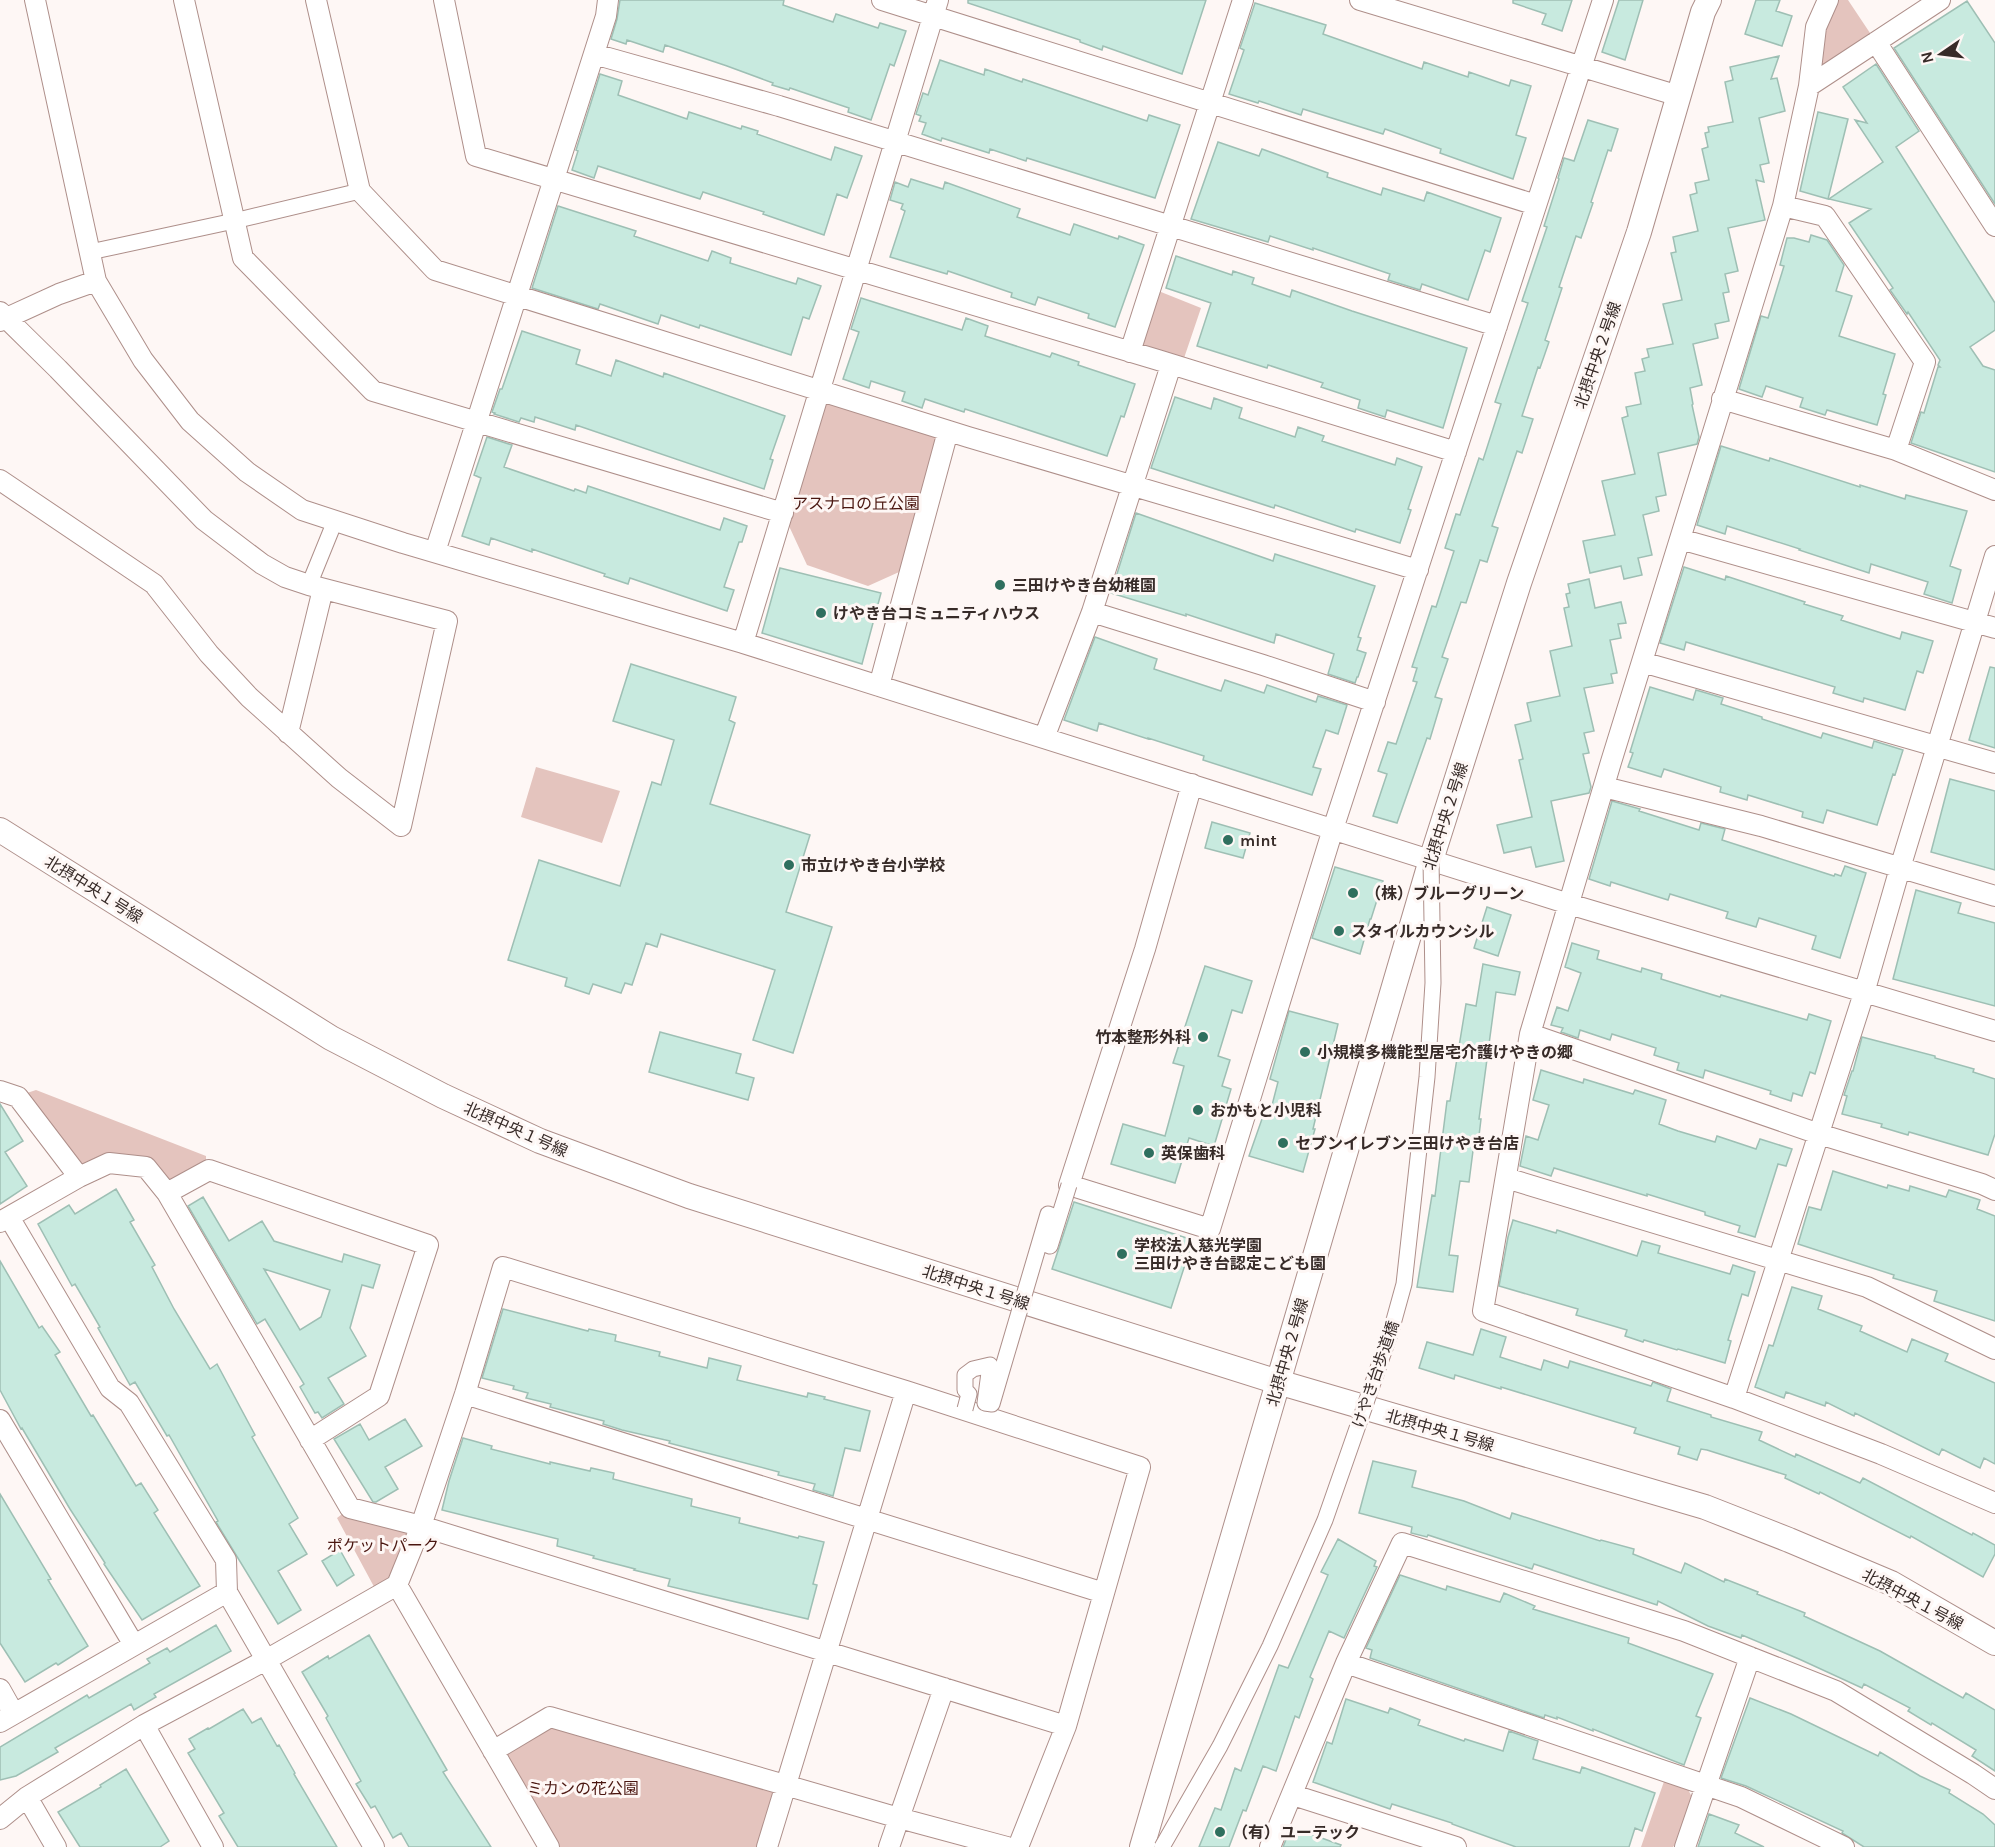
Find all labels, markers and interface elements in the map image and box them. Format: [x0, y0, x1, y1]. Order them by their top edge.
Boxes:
north arrow [1911, 24, 1971, 84]
text: N [1916, 50, 1938, 65]
street label: 北摂中央２号線 [1570, 299, 1625, 411]
park label: アスナロの丘公園 [792, 494, 920, 513]
place label: 三田けやき台幼稚園 [1012, 576, 1156, 595]
marker: 三田けやき台幼稚園 [993, 578, 1007, 592]
place label: けやき台コミュニティハウス [833, 604, 1040, 623]
marker: けやき台コミュニティハウス [814, 606, 828, 620]
street label: 北摂中央２号線 [1419, 760, 1472, 872]
place label: mint [1240, 831, 1277, 850]
marker: mint [1221, 833, 1235, 847]
street label: 北摂中央１号線 [41, 852, 146, 927]
place label: 市立けやき台小学校 [801, 856, 945, 875]
marker: 市立けやき台小学校 [782, 858, 796, 872]
place label: （株）ブルーグリーン [1365, 884, 1524, 903]
marker: （株）ブルーグリーン [1346, 886, 1360, 900]
place label: スタイルカウンシル [1351, 922, 1495, 941]
marker: スタイルカウンシル [1332, 924, 1346, 938]
place label: 竹本整形外科 [1095, 1028, 1191, 1047]
marker: 竹本整形外科 [1196, 1030, 1210, 1044]
place label: 小規模多機能型居宅介護けやきの郷 [1317, 1043, 1573, 1062]
marker: 小規模多機能型居宅介護けやきの郷 [1298, 1045, 1312, 1059]
street label: 北摂中央１号線 [461, 1098, 571, 1161]
place label: おかもと小児科 [1210, 1101, 1322, 1120]
marker: おかもと小児科 [1191, 1103, 1205, 1117]
place label: セブンイレブン三田けやき台店 [1295, 1134, 1519, 1153]
marker: セブンイレブン三田けやき台店 [1276, 1136, 1290, 1150]
place label: 英保歯科 [1161, 1144, 1225, 1163]
marker: 英保歯科 [1142, 1146, 1156, 1160]
place label: 学校法人慈光学園 三田けやき台認定こども園 [1134, 1236, 1326, 1273]
marker: 学校法人慈光学園 三田けやき台認定こども園 [1115, 1247, 1129, 1261]
street label: 北摂中央１号線 [920, 1261, 1032, 1314]
street label: 北摂中央２号線 [1263, 1296, 1312, 1409]
street label: けやき台歩道橋 [1348, 1318, 1403, 1430]
street label: 北摂中央１号線 [1383, 1406, 1496, 1455]
park label: ポケットパーク [327, 1536, 439, 1555]
street label: 北摂中央１号線 [1859, 1565, 1967, 1634]
park label: ミカンの花公園 [527, 1779, 639, 1798]
place label: （有）ユーテック [1232, 1823, 1360, 1842]
marker: （有）ユーテック [1213, 1825, 1227, 1839]

